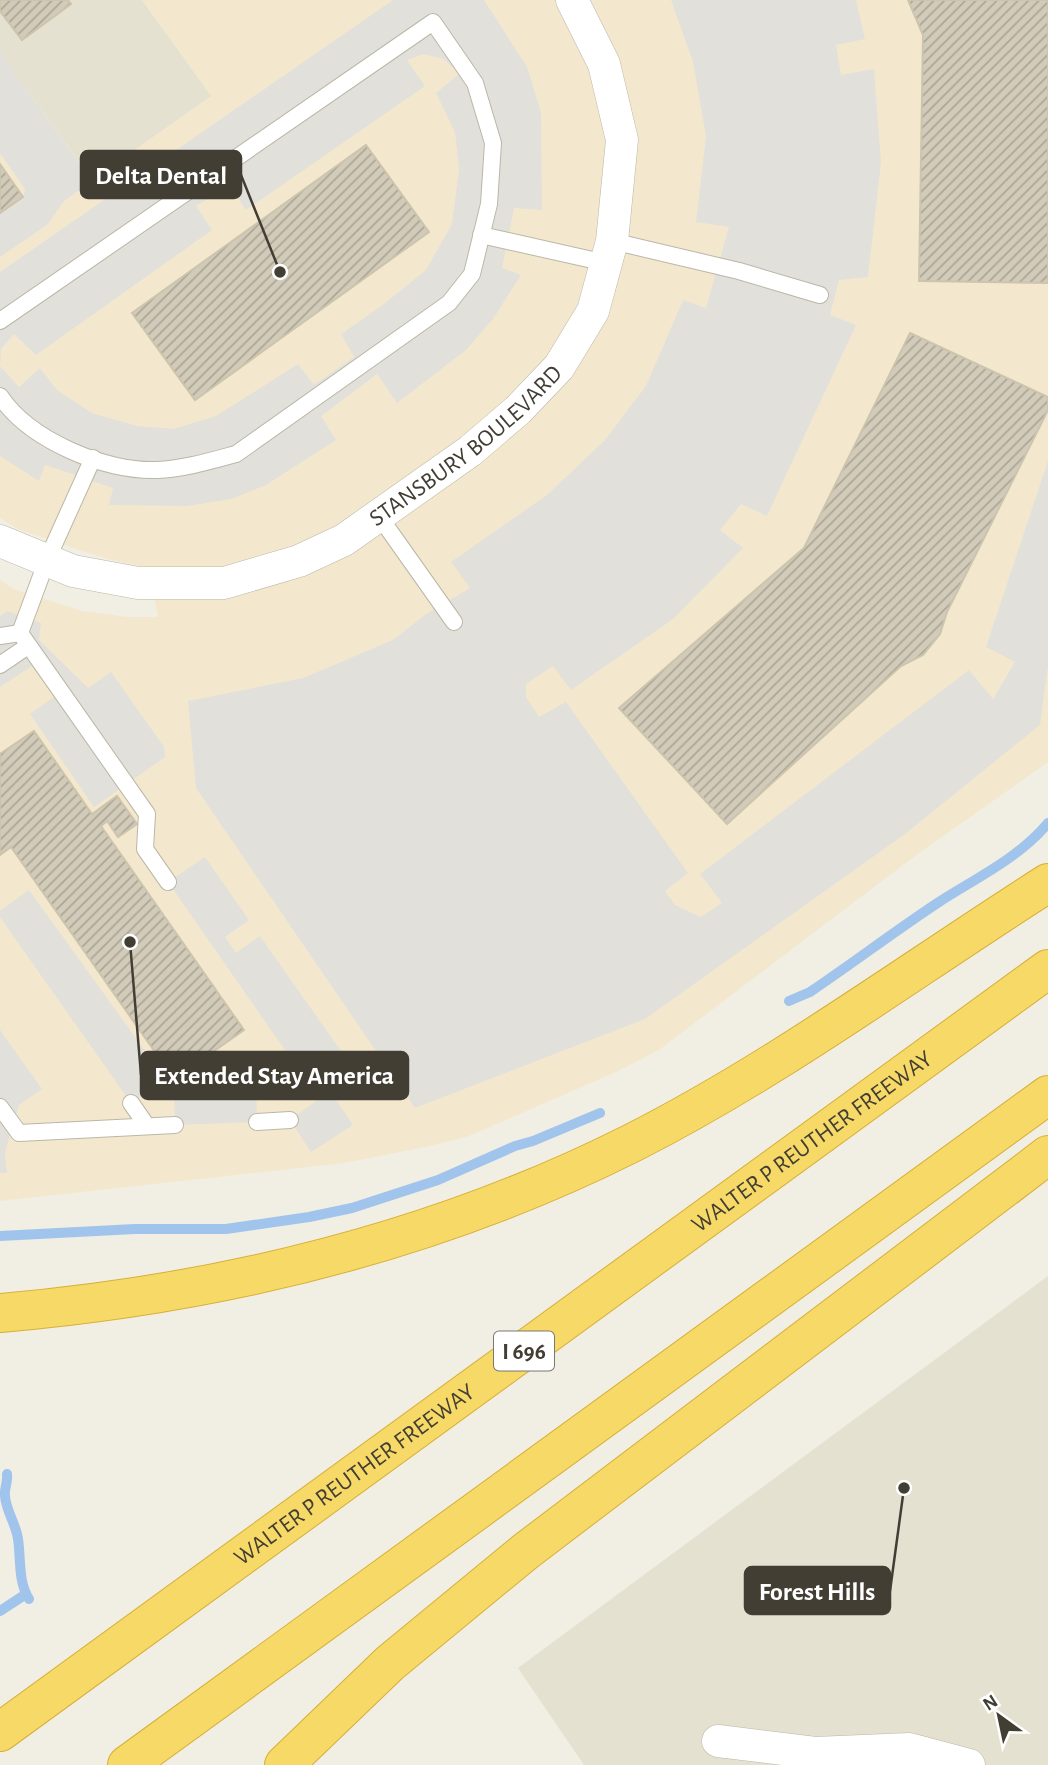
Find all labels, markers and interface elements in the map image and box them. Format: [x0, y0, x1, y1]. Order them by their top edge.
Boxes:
callout: Delta Dental [81, 151, 241, 198]
text: Delta Dental [95, 163, 227, 189]
street label: STANSBURY BOULEVARD [365, 361, 567, 531]
street label: WALTER P REUTHER FREEWAY [688, 1046, 937, 1237]
callout: Extended Stay America [141, 1052, 408, 1099]
text: Extended Stay America [154, 1063, 394, 1089]
road number: I 696 [494, 1332, 554, 1370]
street label: WALTER P REUTHER FREEWAY [230, 1380, 480, 1570]
callout: Forest Hills [745, 1567, 890, 1614]
text: Forest Hills [759, 1579, 875, 1605]
north arrow [964, 1681, 1034, 1751]
text: N [980, 1691, 1001, 1715]

